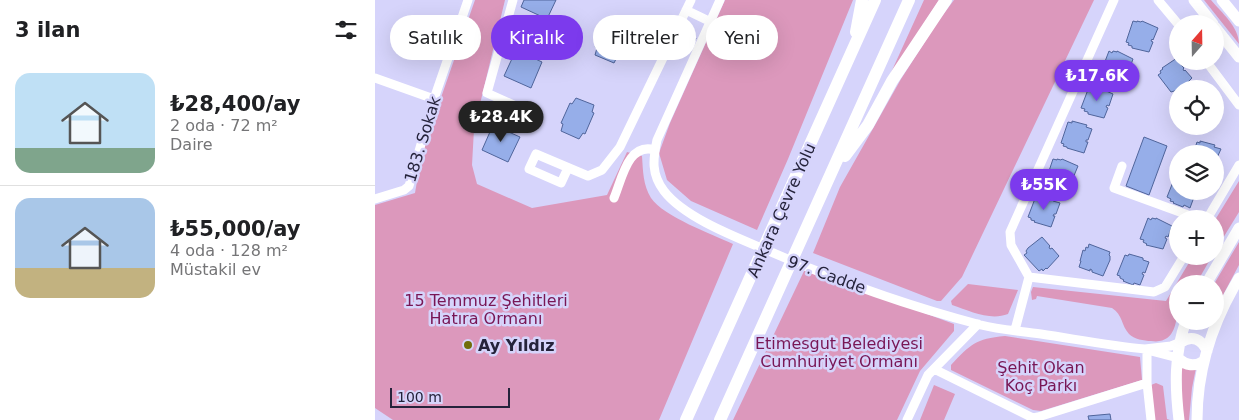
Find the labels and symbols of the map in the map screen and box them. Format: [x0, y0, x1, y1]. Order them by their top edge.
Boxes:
north arrow [1169, 15, 1224, 70]
pin: ₺17.6K [1056, 59, 1138, 102]
street label: 183. Sokak [400, 93, 445, 184]
pin: ₺28.4K [460, 100, 542, 143]
street label: Ankara Çevre Yolu [743, 140, 820, 280]
pin: ₺55K [1014, 168, 1074, 211]
street label: 97. Cadde [785, 252, 868, 297]
park label: 15 Temmuz Şehitleri Hatıra Ormanı [404, 291, 568, 328]
park label: Etimesgut Belediyesi Cumhuriyet Ormanı [755, 334, 923, 371]
place label: Ay Yıldız [478, 336, 555, 355]
marker: Ay Yıldız [462, 339, 474, 351]
park label: Şehit Okan Koç Parkı [997, 358, 1085, 395]
scale bar [390, 385, 510, 408]

